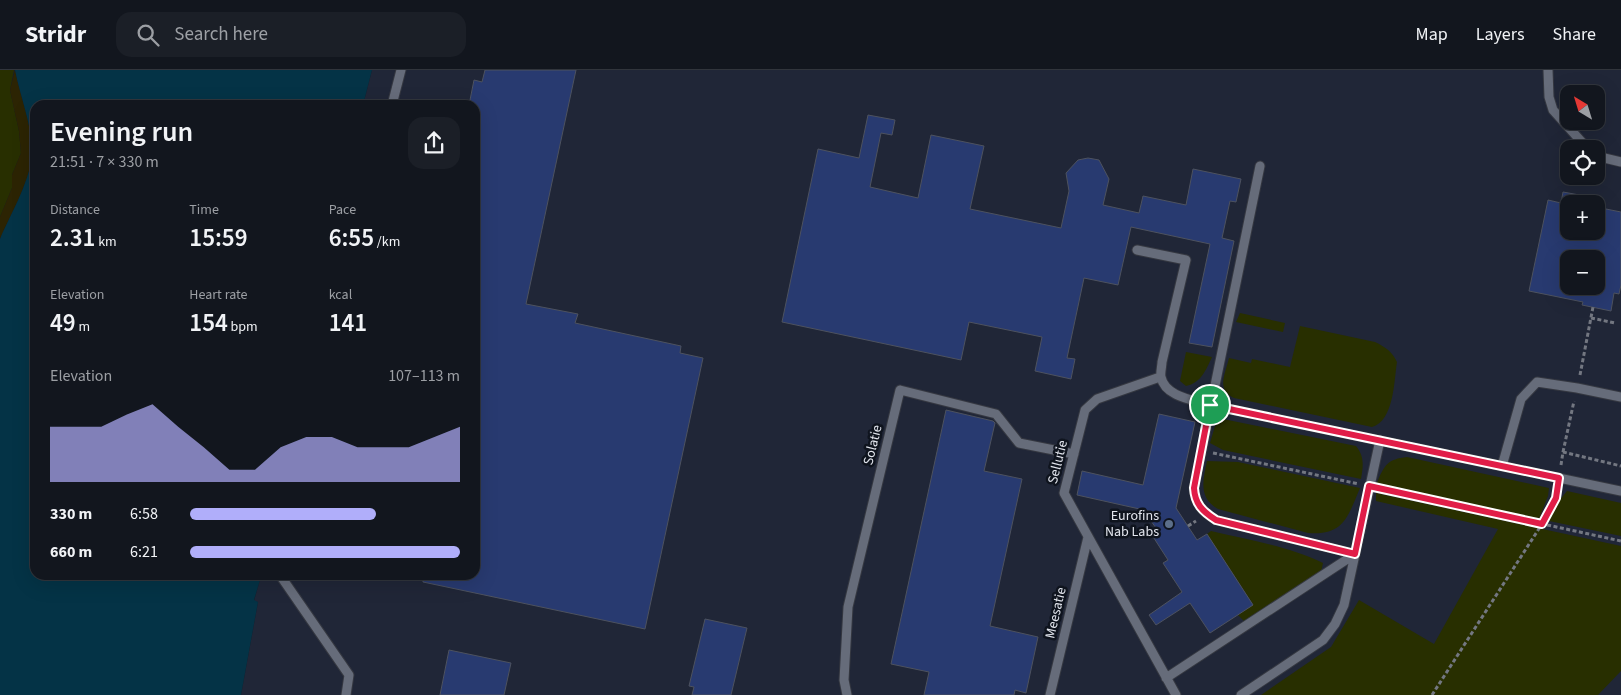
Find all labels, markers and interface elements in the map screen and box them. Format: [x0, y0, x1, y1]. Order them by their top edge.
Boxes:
search box [116, 12, 466, 57]
text: Stridr [25, 17, 86, 52]
icon: search [134, 21, 162, 49]
text: Search here [174, 21, 268, 48]
text: Map [1416, 22, 1448, 47]
text: Layers [1476, 22, 1525, 47]
text: Share [1553, 22, 1596, 47]
north arrow [1560, 85, 1605, 130]
map controls [1560, 85, 1605, 295]
text: Evening run [50, 112, 193, 152]
button: share [408, 117, 460, 169]
button: locate [1560, 140, 1605, 185]
text: 21:51 · 7 × 330 m [50, 151, 159, 173]
button: + [1560, 195, 1605, 240]
text: Distance [50, 200, 100, 220]
text: Time [189, 200, 219, 220]
text: Pace [329, 200, 356, 220]
text: 2.31 [50, 220, 95, 256]
text: 15:59 [189, 220, 248, 256]
text: 6:55 [329, 220, 374, 256]
text: km [95, 232, 117, 252]
text: /km [374, 232, 400, 252]
button: − [1560, 250, 1605, 295]
text: Elevation [50, 285, 105, 305]
text: Heart rate [189, 285, 248, 305]
text: kcal [329, 285, 352, 305]
text: 49 [50, 305, 76, 341]
text: 154 [189, 305, 228, 341]
text: 141 [329, 305, 367, 341]
text: m [76, 317, 90, 337]
text: bpm [228, 317, 258, 337]
text: Elevation [50, 365, 112, 387]
text: 107–113 m [388, 365, 460, 387]
pin [1189, 384, 1231, 426]
icon: arrive [1196, 391, 1224, 419]
street label: Solatie [858, 423, 888, 467]
street label: Sellutie [1043, 438, 1073, 486]
text: 330 m [50, 503, 92, 525]
text: 6:58 [130, 503, 158, 525]
place label: Eurofins Nab Labs [1105, 506, 1159, 542]
marker: Eurofins Nab Labs [1163, 518, 1175, 530]
text: 660 m [50, 541, 92, 563]
text: 6:21 [130, 541, 158, 563]
street label: Meesatie [1040, 585, 1072, 641]

